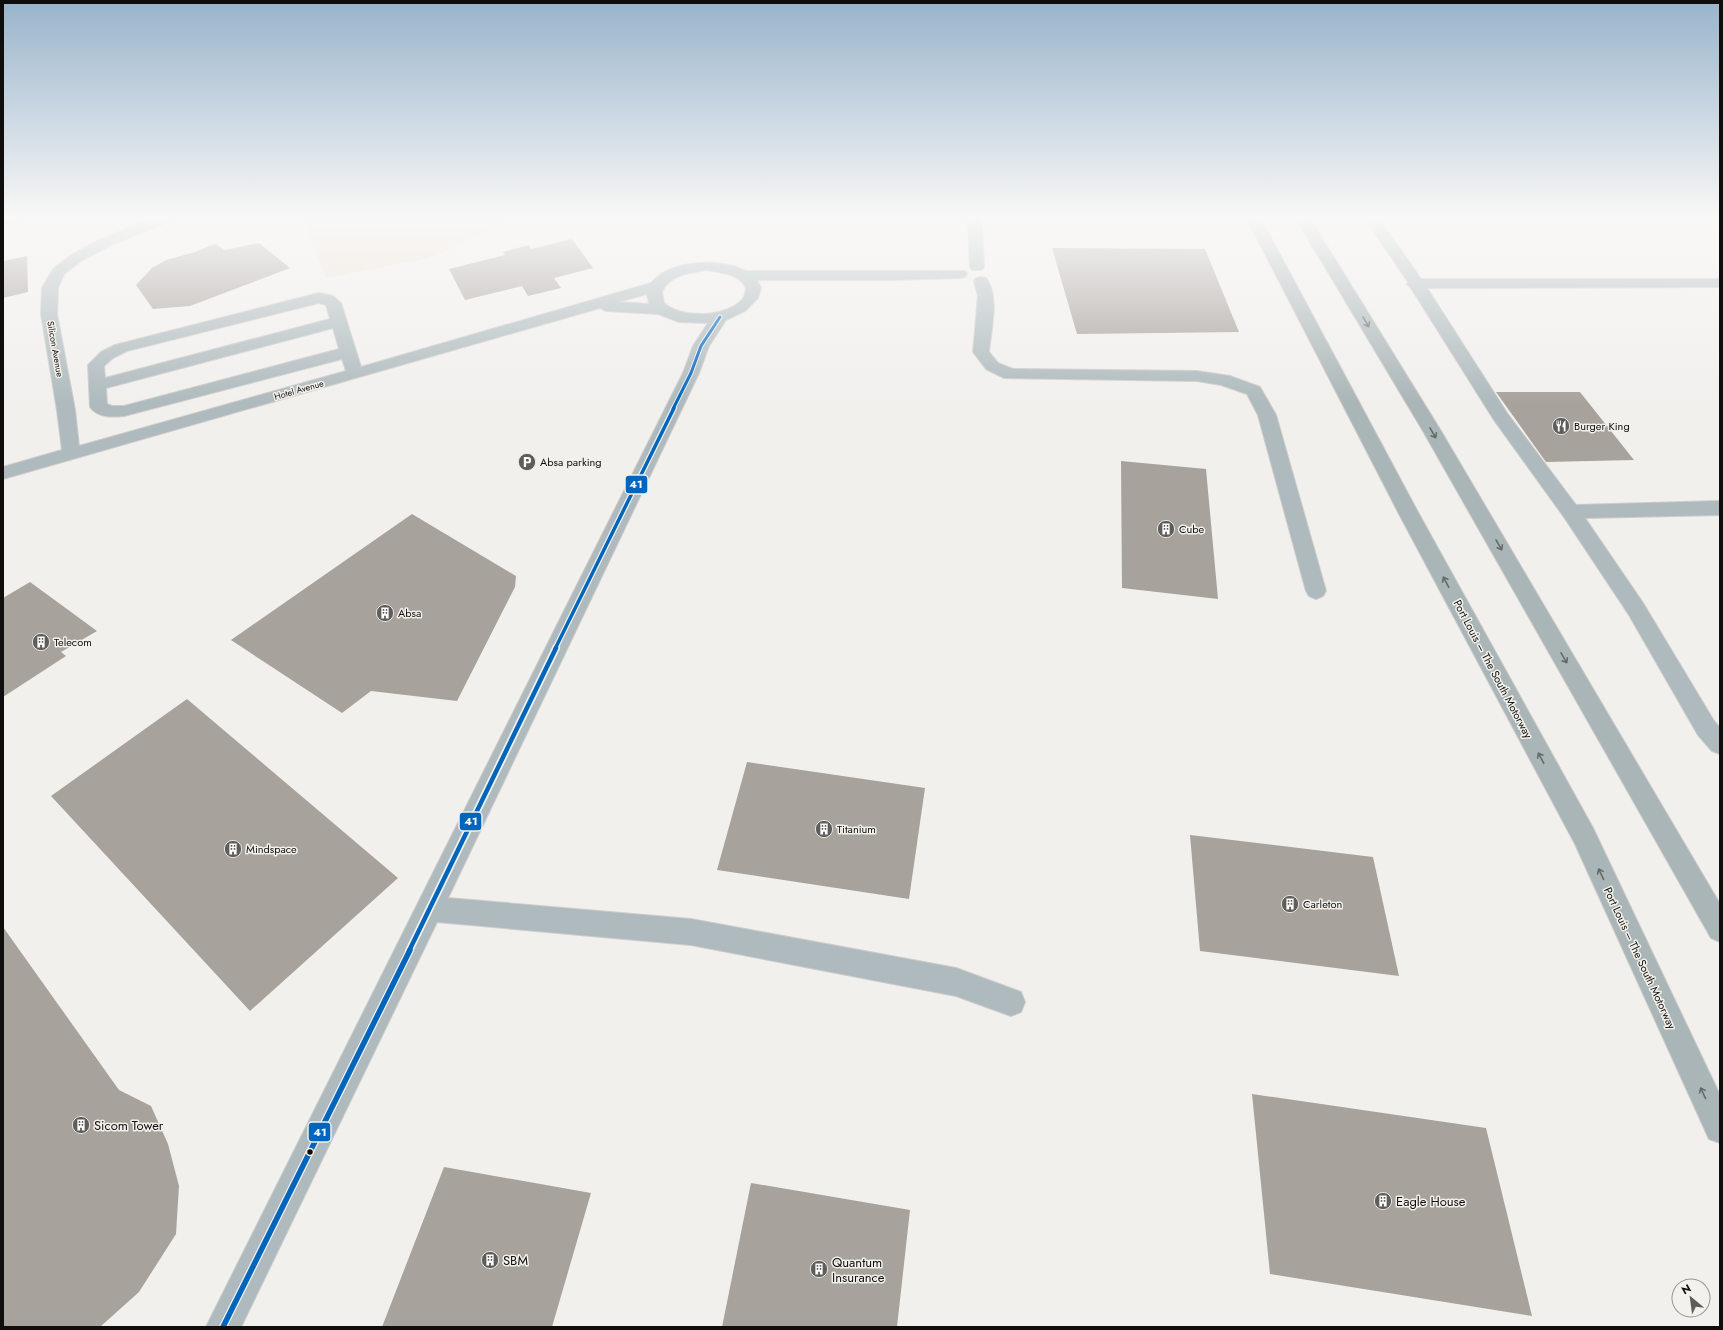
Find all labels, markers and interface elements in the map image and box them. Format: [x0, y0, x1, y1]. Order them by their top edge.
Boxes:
one-way arrow [1362, 316, 1370, 327]
street label: Silicon Avenue [44, 320, 67, 378]
street label: Hotel Avenue [273, 376, 325, 403]
restaurant icon: Burger King [1551, 416, 1571, 436]
place label: Burger King [1574, 418, 1630, 434]
one-way arrow [1430, 427, 1438, 439]
parking icon: Absa parking [517, 452, 537, 472]
place label: Absa parking [540, 454, 602, 470]
line badge: 41 [625, 475, 648, 494]
text: 41 [629, 476, 643, 492]
building icon: Cube [1156, 519, 1176, 539]
place label: Cube [1179, 521, 1205, 537]
one-way arrow [1495, 539, 1503, 551]
one-way arrow [1442, 576, 1449, 588]
street label: Port Louis – The South Motorway [1450, 597, 1536, 741]
building icon: Absa [375, 603, 395, 623]
place label: Absa [398, 605, 421, 621]
building icon: Telecom [31, 632, 51, 652]
place label: Telecom [54, 634, 92, 650]
one-way arrow [1560, 652, 1568, 664]
one-way arrow [1537, 752, 1544, 764]
line badge: 41 [459, 812, 482, 831]
text: 41 [464, 813, 478, 829]
building icon: Titanium [814, 819, 834, 839]
place label: Titanium [837, 821, 876, 837]
building icon: Mindspace [223, 839, 243, 859]
place label: Mindspace [246, 841, 297, 857]
one-way arrow [1597, 868, 1604, 880]
street label: Port Louis – The South Motorway [1600, 884, 1680, 1032]
building icon: Carleton [1280, 894, 1300, 914]
place label: Carleton [1303, 896, 1342, 912]
one-way arrow [1699, 1087, 1706, 1099]
building icon: Sicom Tower [71, 1115, 91, 1135]
place label: Sicom Tower [94, 1116, 164, 1135]
line badge: 41 [308, 1122, 331, 1142]
text: 41 [313, 1124, 327, 1140]
unlabelled marker [305, 1147, 315, 1157]
building icon: Eagle House [1373, 1191, 1393, 1211]
place label: Eagle House [1396, 1192, 1466, 1211]
building icon: SBM [480, 1250, 500, 1270]
place label: SBM [503, 1251, 528, 1270]
place label: Quantum Insurance [832, 1253, 885, 1287]
building icon: Quantum Insurance [809, 1259, 829, 1279]
north arrow [1671, 1278, 1711, 1318]
text: N [1678, 1280, 1694, 1298]

